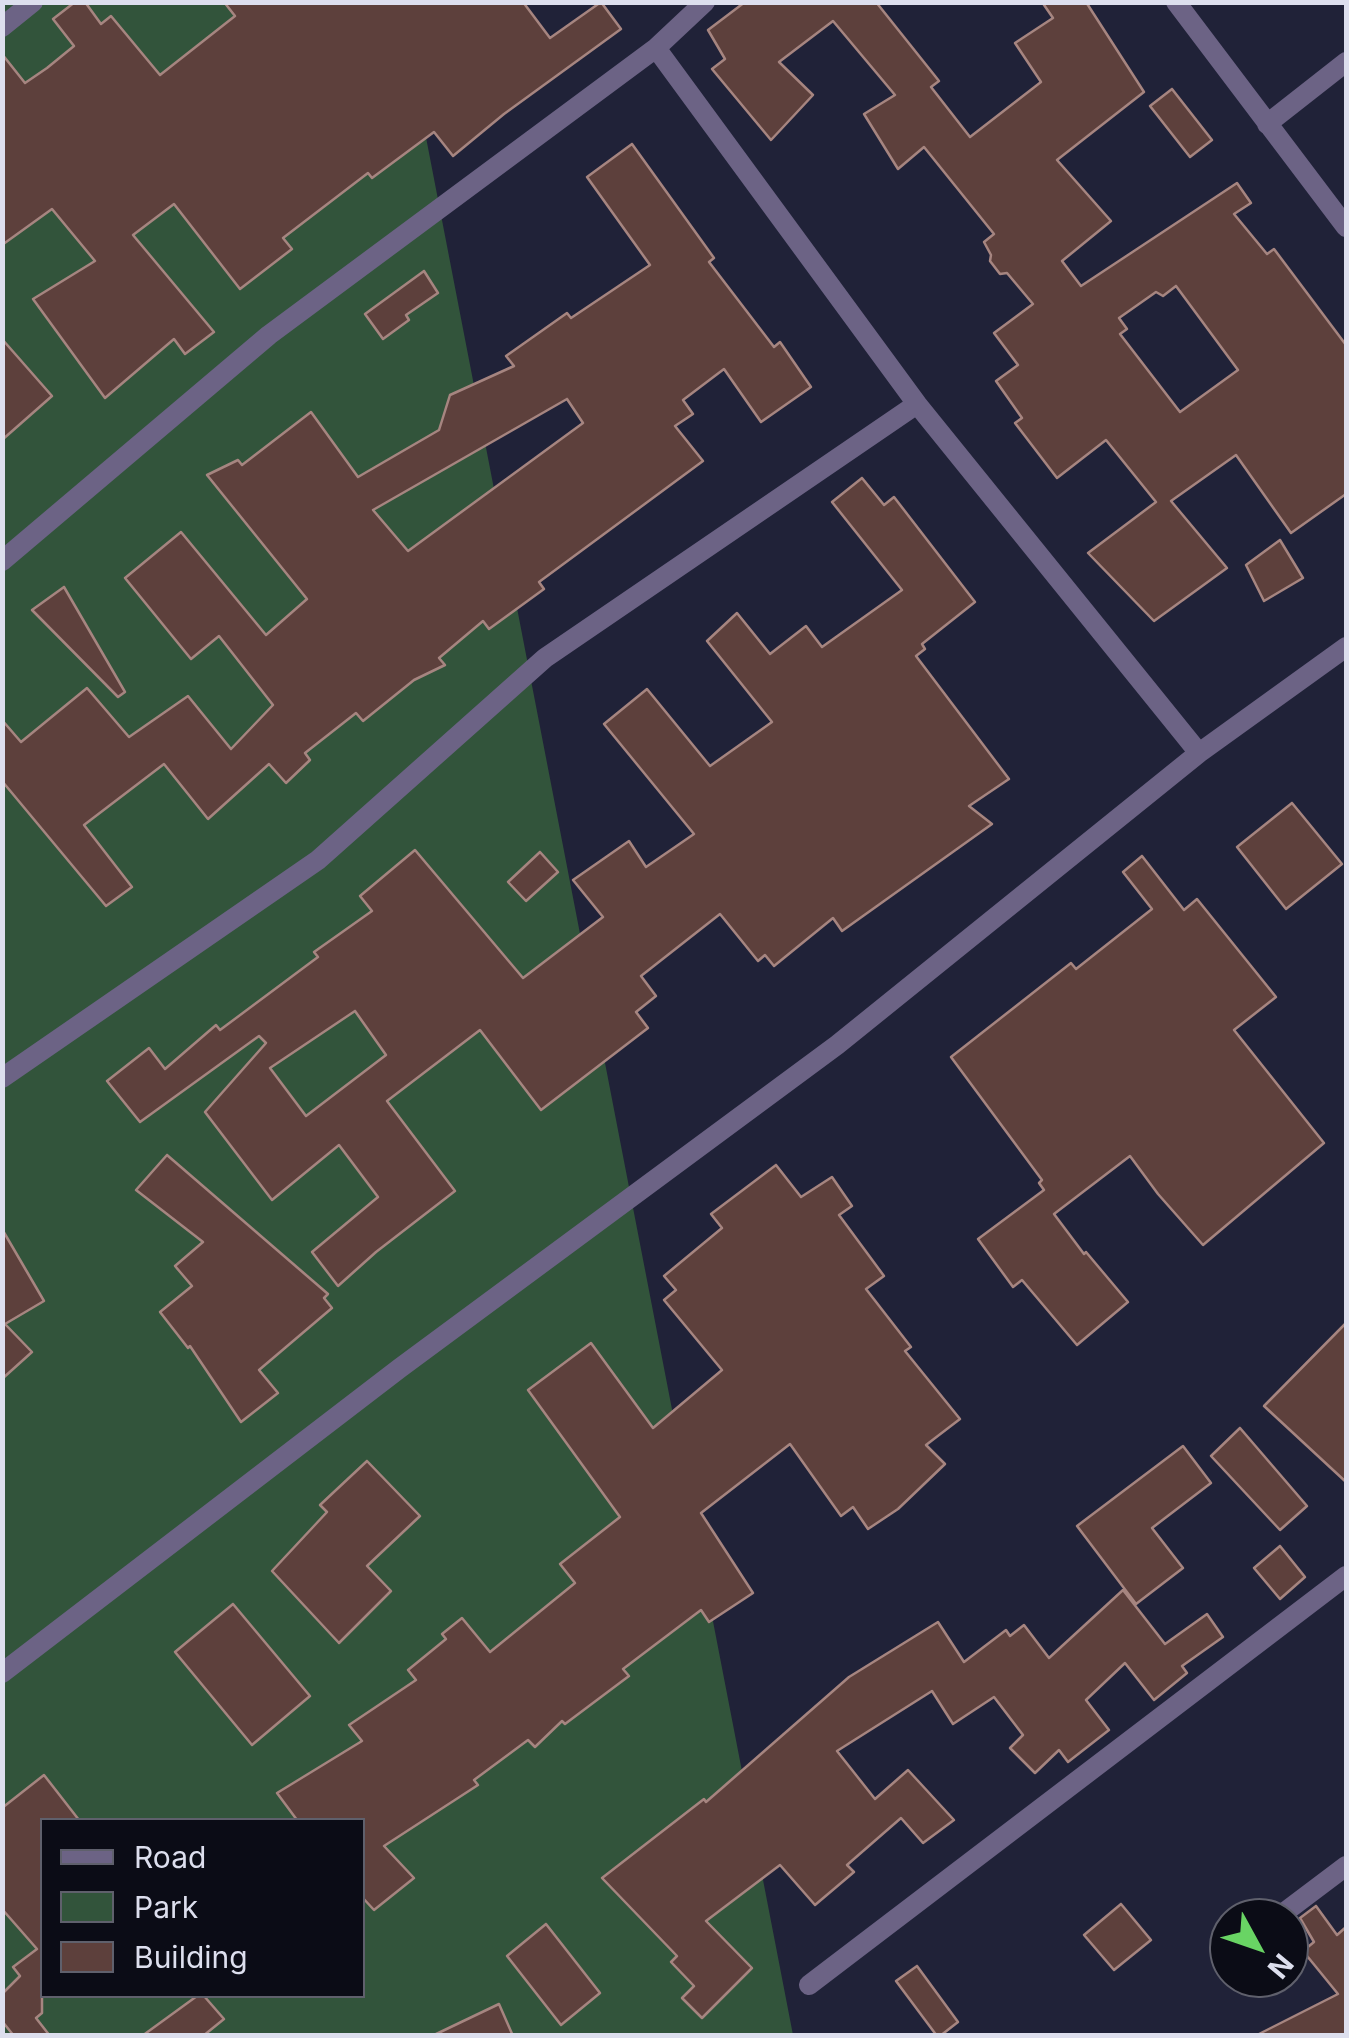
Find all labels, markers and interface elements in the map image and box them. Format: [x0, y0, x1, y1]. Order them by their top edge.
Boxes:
legend [40, 1818, 365, 1998]
text: Road [134, 1839, 206, 1875]
text: Park [134, 1889, 198, 1925]
north arrow [1209, 1898, 1309, 1998]
text: Building [134, 1939, 248, 1975]
text: N [1261, 1947, 1300, 1985]

